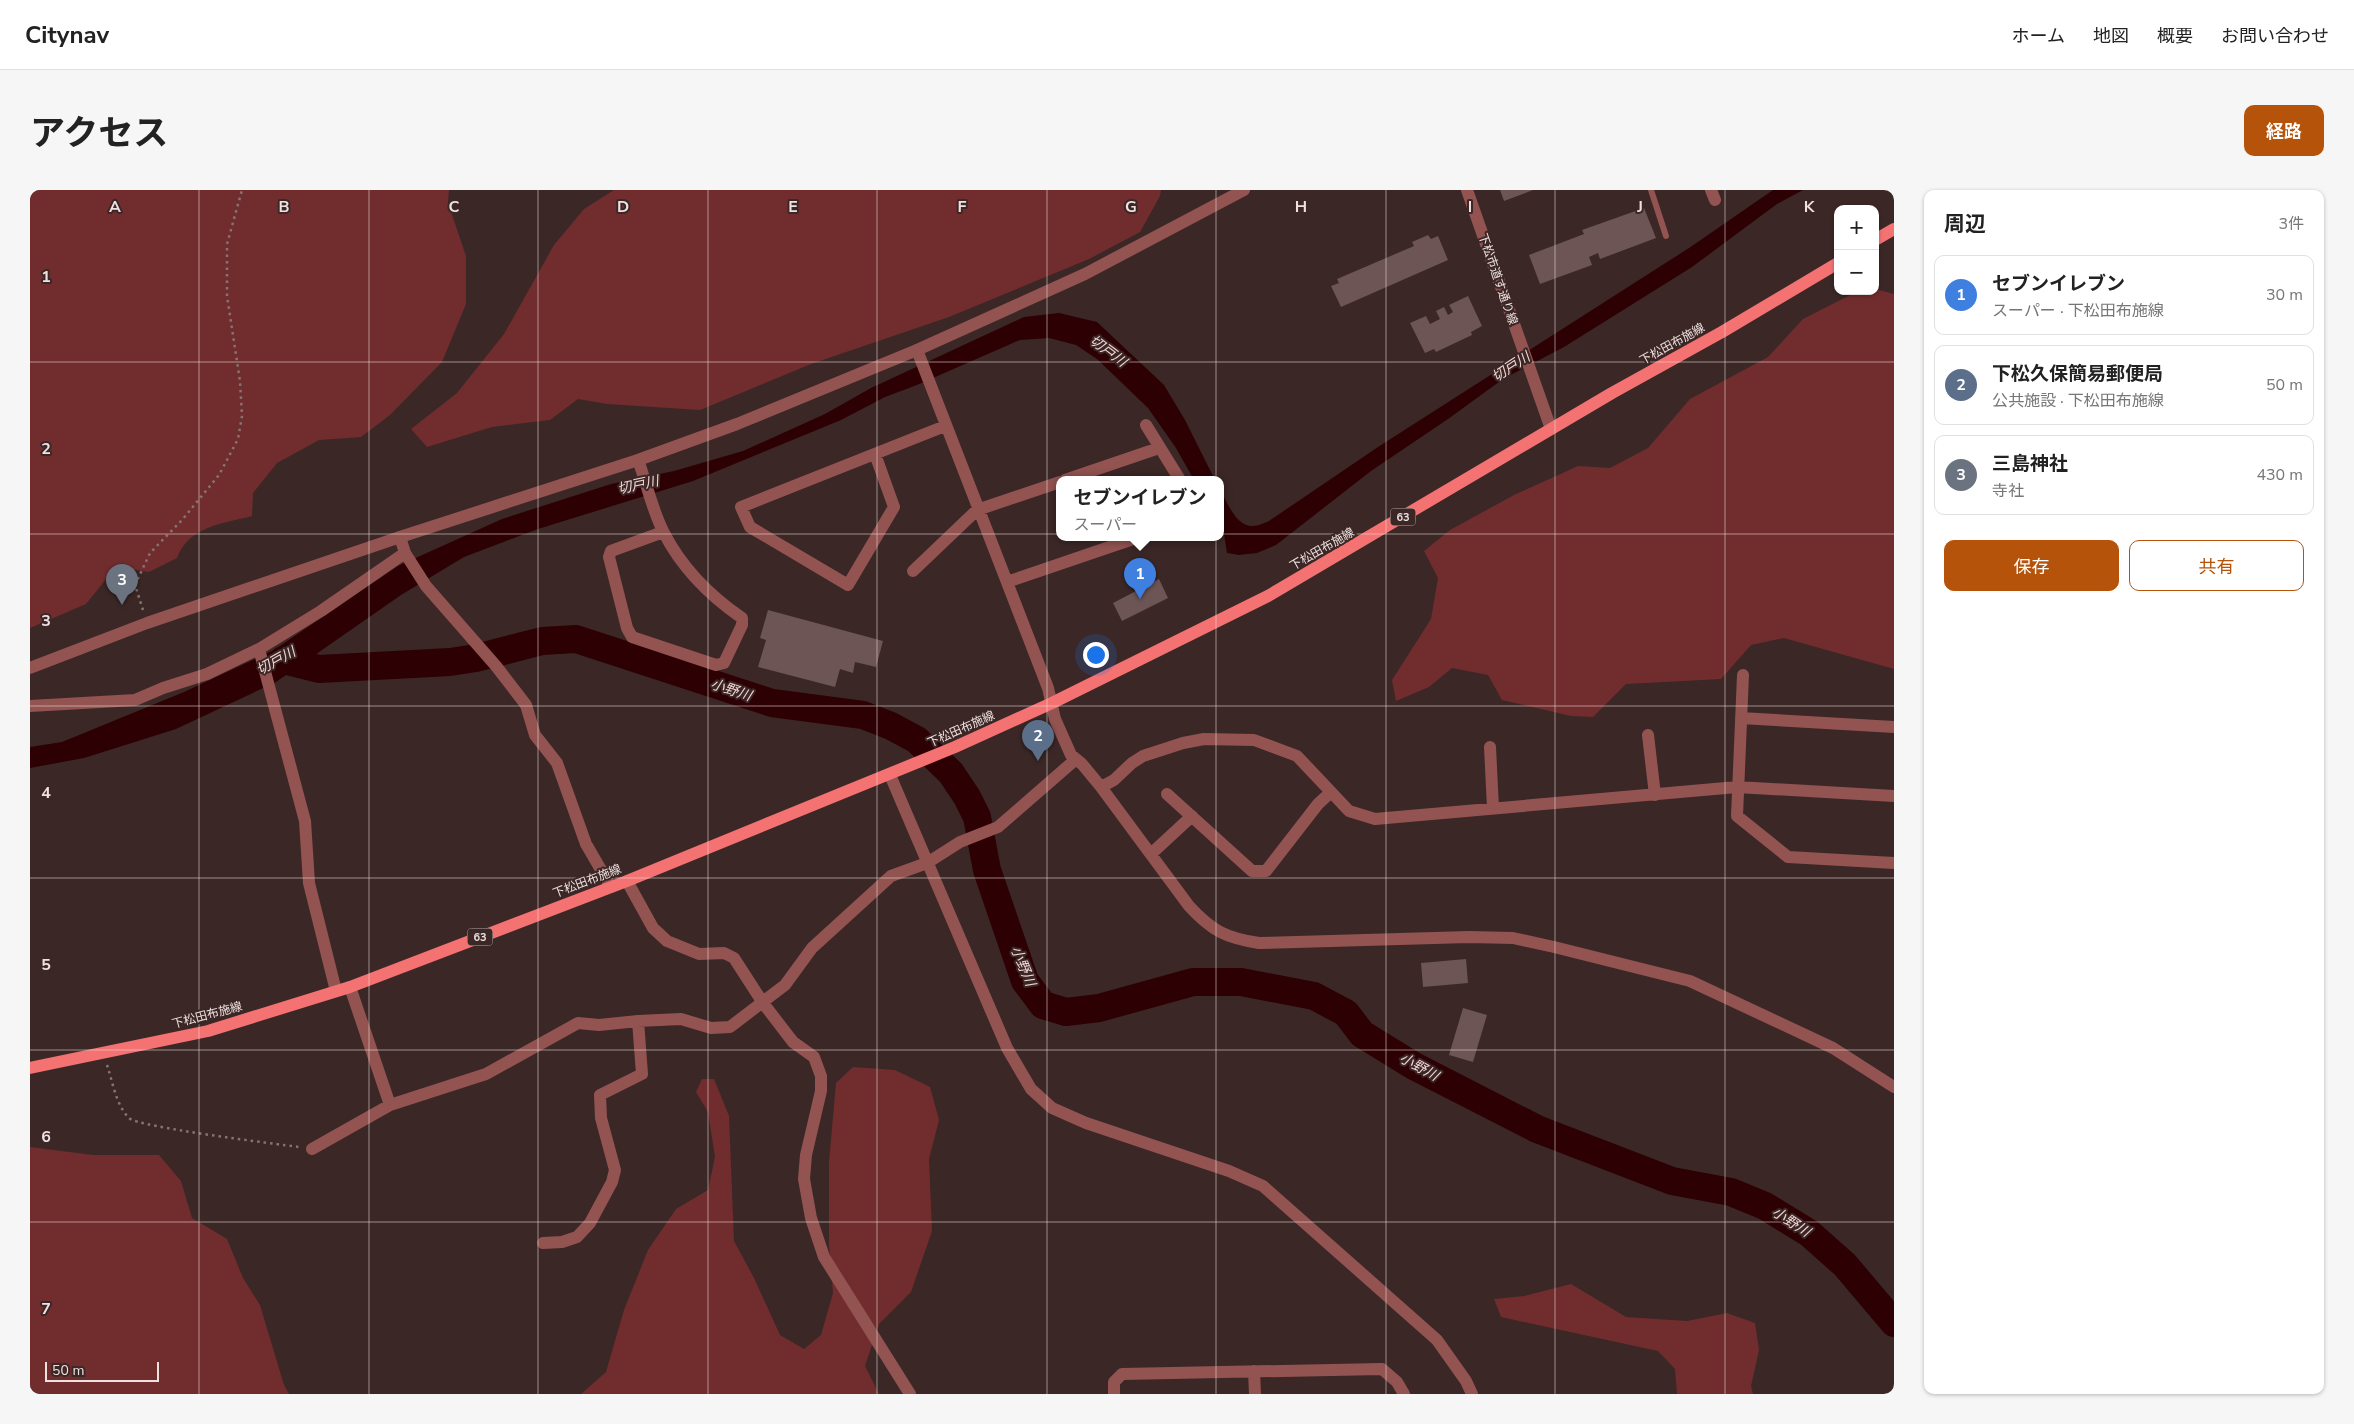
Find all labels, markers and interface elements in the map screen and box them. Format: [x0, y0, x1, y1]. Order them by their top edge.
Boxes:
text: Citynav [25, 19, 109, 51]
text: ホーム [2012, 24, 2065, 48]
text: 地図 [2093, 24, 2129, 48]
text: 概要 [2157, 24, 2193, 48]
text: お問い合わせ [2221, 24, 2329, 48]
button: 経路 [2244, 105, 2324, 156]
text: アクセス [30, 110, 168, 157]
text: A [109, 196, 121, 218]
text: B [278, 196, 290, 218]
text: C [449, 196, 460, 218]
text: D [617, 196, 629, 218]
text: E [788, 196, 798, 218]
text: F [958, 196, 967, 218]
text: G [1125, 196, 1137, 218]
text: H [1295, 196, 1307, 218]
text: I [1468, 196, 1472, 218]
text: J [1636, 196, 1643, 218]
text: K [1804, 196, 1816, 218]
map controls [1834, 205, 1879, 295]
button: + [1834, 205, 1879, 250]
text: 周辺 [1944, 210, 1986, 238]
text: 3件 [2278, 213, 2304, 235]
street label: 下松市道す通り線 [1475, 231, 1521, 327]
button: − [1834, 250, 1879, 295]
text: 1 [41, 266, 51, 288]
text: セブンイレブン [1992, 271, 2125, 297]
text: 1 [1956, 284, 1966, 306]
text: 30 m [2266, 284, 2303, 306]
text: スーパー · 下松田布施線 [1992, 300, 2164, 322]
street label: 下松田布施線 [1637, 320, 1707, 368]
water label: 切戸川 [1086, 331, 1132, 372]
water label: 切戸川 [1488, 347, 1535, 386]
text: 下松久保簡易郵便局 [1992, 361, 2163, 387]
text: 2 [1956, 374, 1966, 396]
text: 50 m [2266, 374, 2303, 396]
text: 公共施設 · 下松田布施線 [1992, 390, 2164, 412]
text: 2 [41, 438, 51, 460]
text: 三島神社 [1992, 451, 2068, 477]
text: 3 [1956, 464, 1966, 486]
text: 430 m [2256, 464, 2303, 486]
water label: 切戸川 [615, 471, 662, 499]
popup [1056, 476, 1224, 541]
text: 寺社 [1992, 480, 2024, 502]
text: セブンイレブン [1073, 485, 1207, 511]
road number: 63 [1390, 508, 1416, 526]
text: スーパー [1073, 514, 1137, 536]
street label: 下松田布施線 [1287, 524, 1357, 574]
button: 保存 [1944, 540, 2119, 591]
button: 共有 [2129, 540, 2304, 591]
pin: 1 [1124, 558, 1156, 599]
pin: 3 [106, 564, 138, 605]
text: 3 [41, 610, 51, 632]
water label: 切戸川 [253, 642, 301, 679]
your location [1083, 642, 1109, 668]
water label: 小野川 [708, 674, 756, 706]
street label: 下松田布施線 [925, 707, 997, 751]
pin: 2 [1022, 720, 1054, 761]
text: 4 [41, 782, 51, 804]
street label: 下松田布施線 [551, 861, 623, 901]
road number: 63 [468, 929, 492, 946]
water label: 小野川 [1006, 943, 1041, 991]
text: 5 [41, 954, 51, 976]
street label: 下松田布施線 [170, 998, 244, 1032]
water label: 小野川 [1396, 1049, 1444, 1086]
text: 6 [41, 1126, 51, 1148]
water label: 小野川 [1768, 1203, 1815, 1242]
text: 7 [41, 1298, 51, 1320]
scale bar [45, 1359, 159, 1382]
text: 50 m [52, 1361, 84, 1380]

